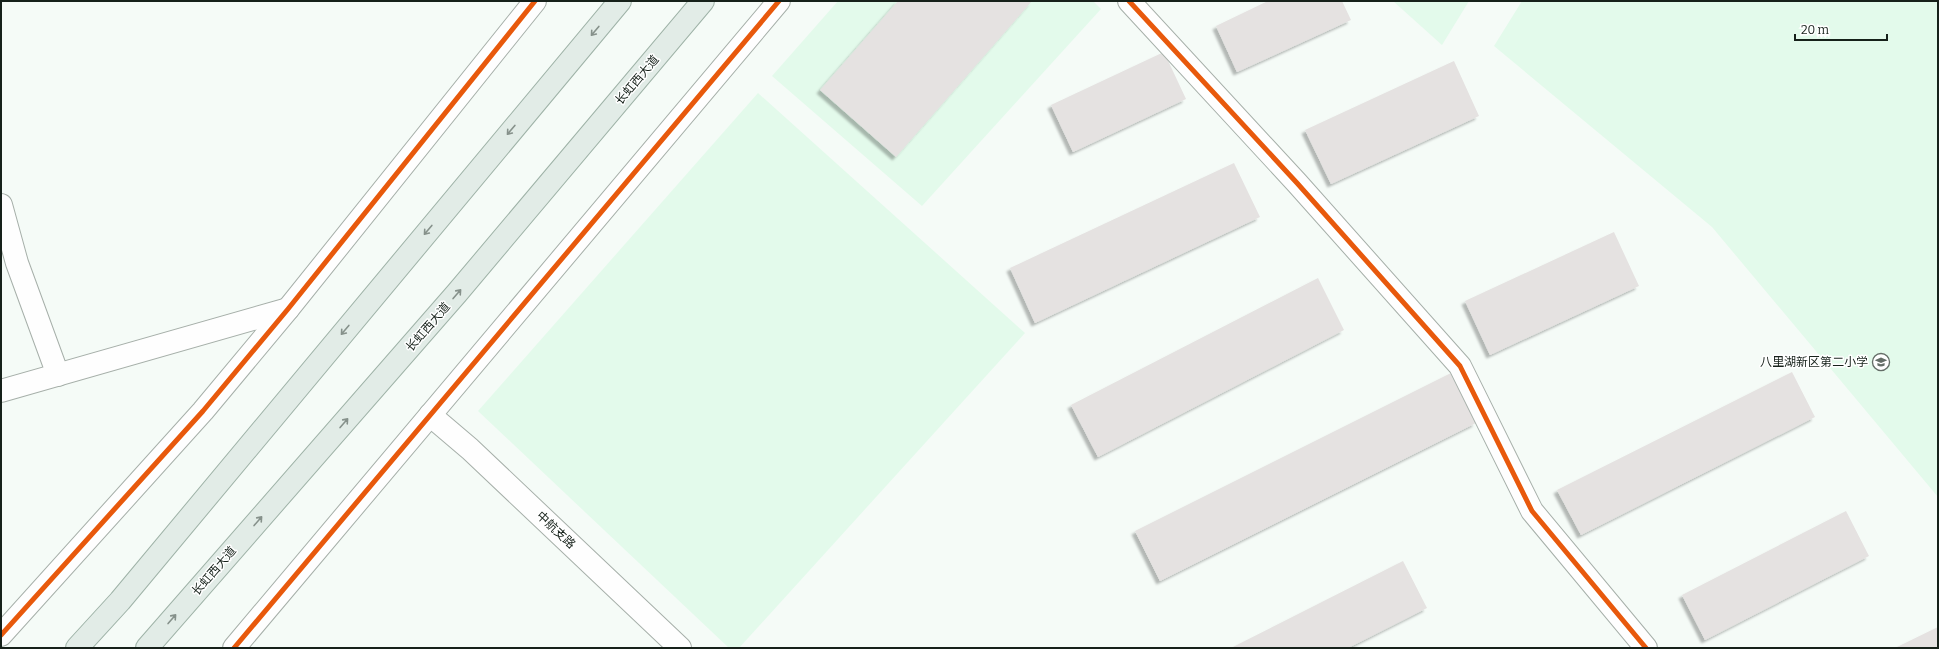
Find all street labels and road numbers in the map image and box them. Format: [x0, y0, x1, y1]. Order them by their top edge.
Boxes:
street label: 长虹西大道 [612, 53, 662, 107]
street label: 长虹西大道 [403, 300, 453, 354]
street label: 中航支路 [534, 509, 578, 551]
street label: 长虹西大道 [189, 544, 239, 598]

